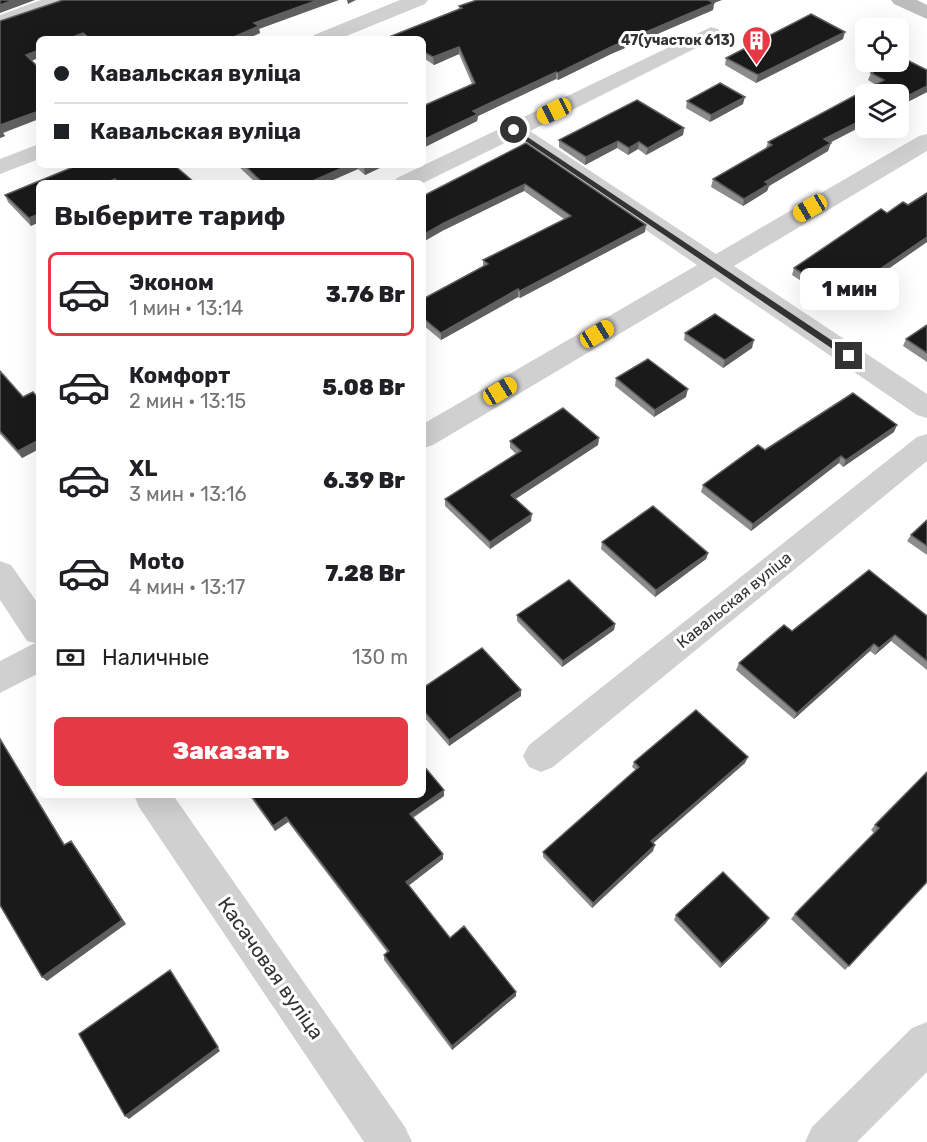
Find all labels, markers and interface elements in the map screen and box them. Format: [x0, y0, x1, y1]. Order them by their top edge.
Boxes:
map controls [855, 18, 909, 138]
button: locate [855, 18, 909, 72]
building icon: 47(участок 613) [740, 24, 772, 66]
place label: 47(участок 613) [621, 32, 735, 49]
text: Кавальская вуліца [90, 60, 301, 87]
button: layers [855, 84, 909, 138]
car [534, 95, 574, 127]
route start [500, 116, 527, 143]
text: Кавальская вуліца [90, 118, 301, 145]
car [790, 191, 830, 225]
text: Выберите тариф [54, 200, 285, 232]
icon: car [57, 267, 111, 321]
text: Эконом [129, 269, 214, 296]
callout: 1 мин [800, 269, 898, 311]
text: 1 мин [822, 277, 877, 301]
text: 3.76 Br [326, 281, 405, 308]
text: 1 мин · 13:14 [129, 296, 244, 320]
car [577, 317, 617, 351]
route end [835, 342, 862, 369]
icon: car [57, 360, 111, 414]
text: Комфорт [129, 362, 230, 389]
text: 5.08 Br [322, 374, 405, 401]
car [480, 374, 520, 408]
text: 2 мин · 13:15 [129, 389, 246, 413]
icon: car [57, 453, 111, 507]
text: XL [129, 455, 157, 482]
text: 6.39 Br [323, 467, 405, 494]
text: 3 мин · 13:16 [129, 482, 247, 506]
icon: car [57, 546, 111, 600]
text: Moto [129, 548, 184, 575]
street label: Кавальская вуліца [673, 548, 795, 652]
text: 7.28 Br [325, 560, 405, 587]
text: 4 мин · 13:17 [129, 575, 245, 599]
icon: cash [54, 641, 87, 674]
text: Наличные [102, 644, 209, 671]
text: 130 m [352, 645, 408, 669]
button: Заказать [54, 717, 408, 786]
street label: Касачовая вуліца [213, 892, 329, 1044]

